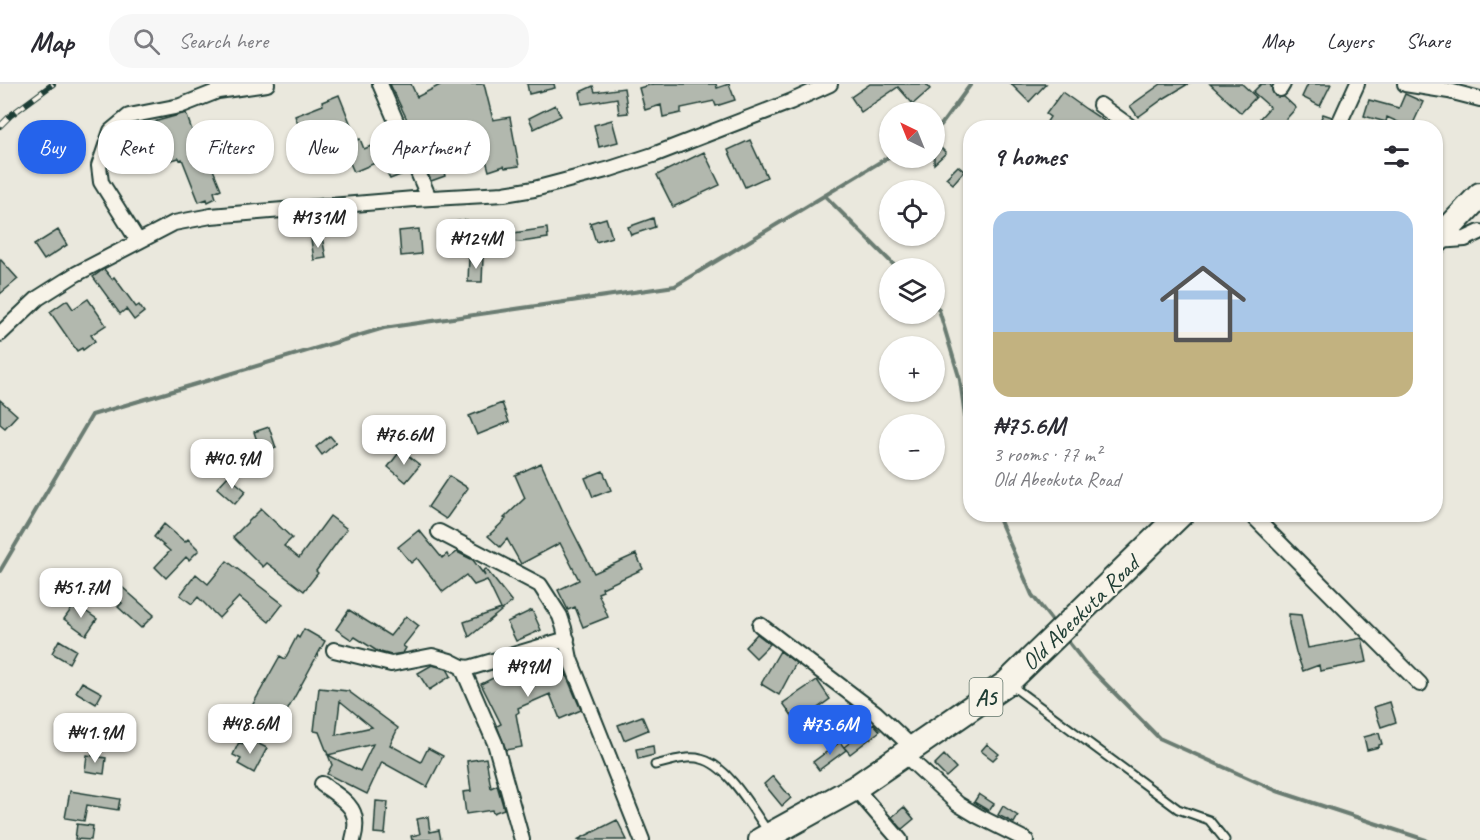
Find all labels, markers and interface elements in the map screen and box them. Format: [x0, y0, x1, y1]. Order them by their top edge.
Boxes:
search box [109, 14, 529, 68]
text: Map [30, 24, 73, 59]
icon: search [130, 25, 163, 58]
text: Search here [178, 27, 268, 55]
text: Map [1261, 28, 1294, 54]
text: Layers [1327, 28, 1373, 54]
text: Share [1406, 28, 1450, 54]
north arrow [879, 102, 945, 168]
map controls [879, 102, 945, 480]
chip: Buy [18, 120, 86, 174]
chip: Rent [98, 120, 174, 174]
chip: Filters [186, 120, 274, 174]
chip: New [286, 120, 358, 174]
chip: Apartment [370, 120, 490, 174]
text: 9 homes [993, 140, 1066, 173]
icon: filters [1380, 140, 1413, 173]
button: locate [879, 180, 945, 246]
pin: ₦131M [276, 198, 360, 249]
text: ₦131M [292, 205, 344, 230]
pin: ₦124M [434, 219, 518, 270]
text: ₦124M [450, 226, 502, 251]
icon: home [1149, 250, 1257, 358]
button: layers [879, 258, 945, 324]
button: + [879, 336, 945, 402]
text: ₦75.6M [993, 409, 1065, 442]
button: − [879, 414, 945, 480]
pin: ₦76.6M [355, 415, 453, 466]
text: ₦76.6M [376, 422, 432, 447]
pin: ₦40.9M [183, 439, 281, 490]
text: 3 rooms · 77 m² [993, 442, 1101, 467]
text: ₦40.9M [204, 446, 260, 471]
text: Old Abeokuta Road [993, 467, 1120, 492]
street label: Old Abeokuta Road [1015, 547, 1148, 677]
pin: ₦51.7M [32, 568, 130, 619]
text: ₦51.7M [53, 575, 109, 600]
pin: ₦99M [492, 647, 564, 698]
text: ₦99M [507, 654, 549, 679]
road number: A5 [970, 678, 1002, 716]
pin: ₦48.6M [201, 704, 299, 755]
pin: ₦75.6M [781, 705, 879, 756]
text: ₦48.6M [222, 711, 278, 736]
text: ₦75.6M [802, 712, 858, 737]
pin: ₦41.9M [46, 713, 144, 764]
text: ₦41.9M [67, 720, 123, 745]

